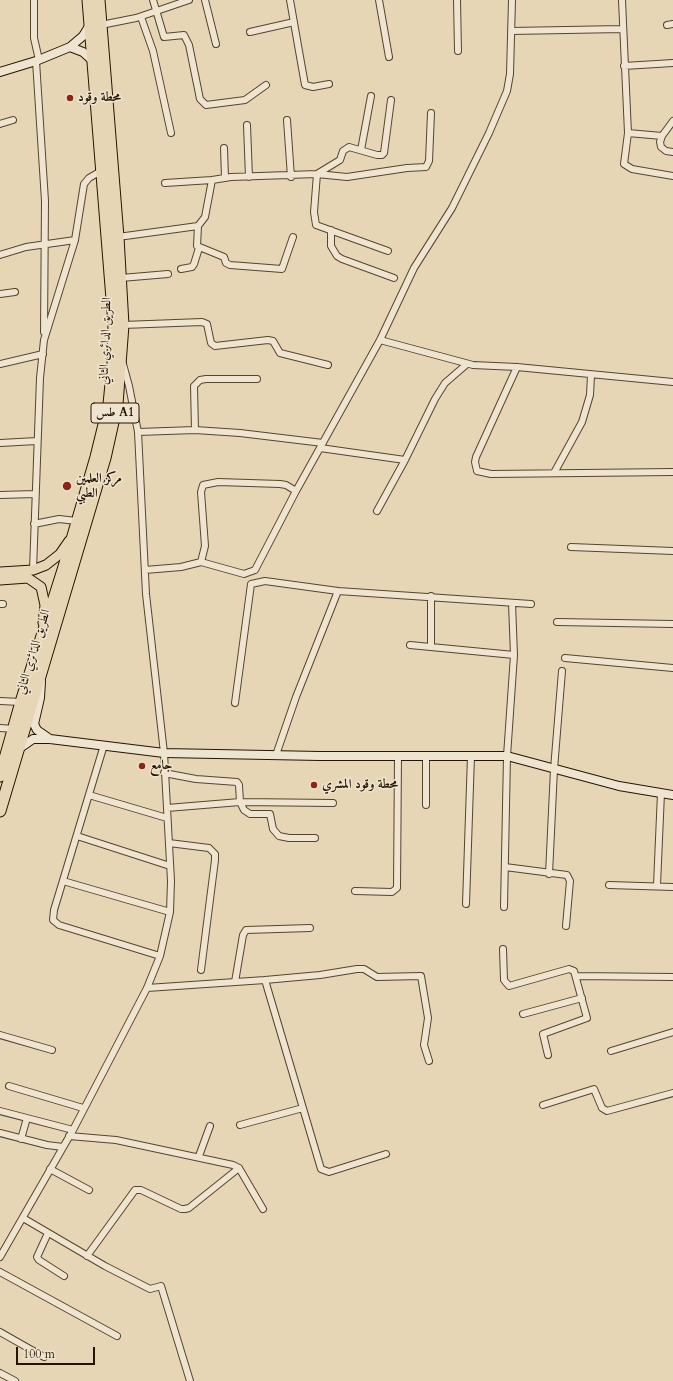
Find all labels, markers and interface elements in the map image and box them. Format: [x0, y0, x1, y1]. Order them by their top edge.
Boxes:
place label: محطة وقود [78, 90, 121, 106]
marker: محطة وقود [65, 93, 75, 103]
street label: الطريق الدائري الثاني [97, 297, 115, 385]
road number: طس A1 [91, 403, 139, 423]
place label: مركز العلمين الطبي [76, 471, 122, 502]
marker: مركز العلمين الطبي [61, 480, 73, 492]
street label: الطريق الدائري الثاني [14, 608, 54, 696]
place label: جامع [150, 758, 172, 774]
marker: جامع [137, 761, 147, 771]
place label: محطة وقود المشري [322, 777, 398, 793]
marker: محطة وقود المشري [309, 780, 319, 790]
scale bar [18, 1339, 97, 1365]
text: 100 m [23, 1346, 55, 1362]

